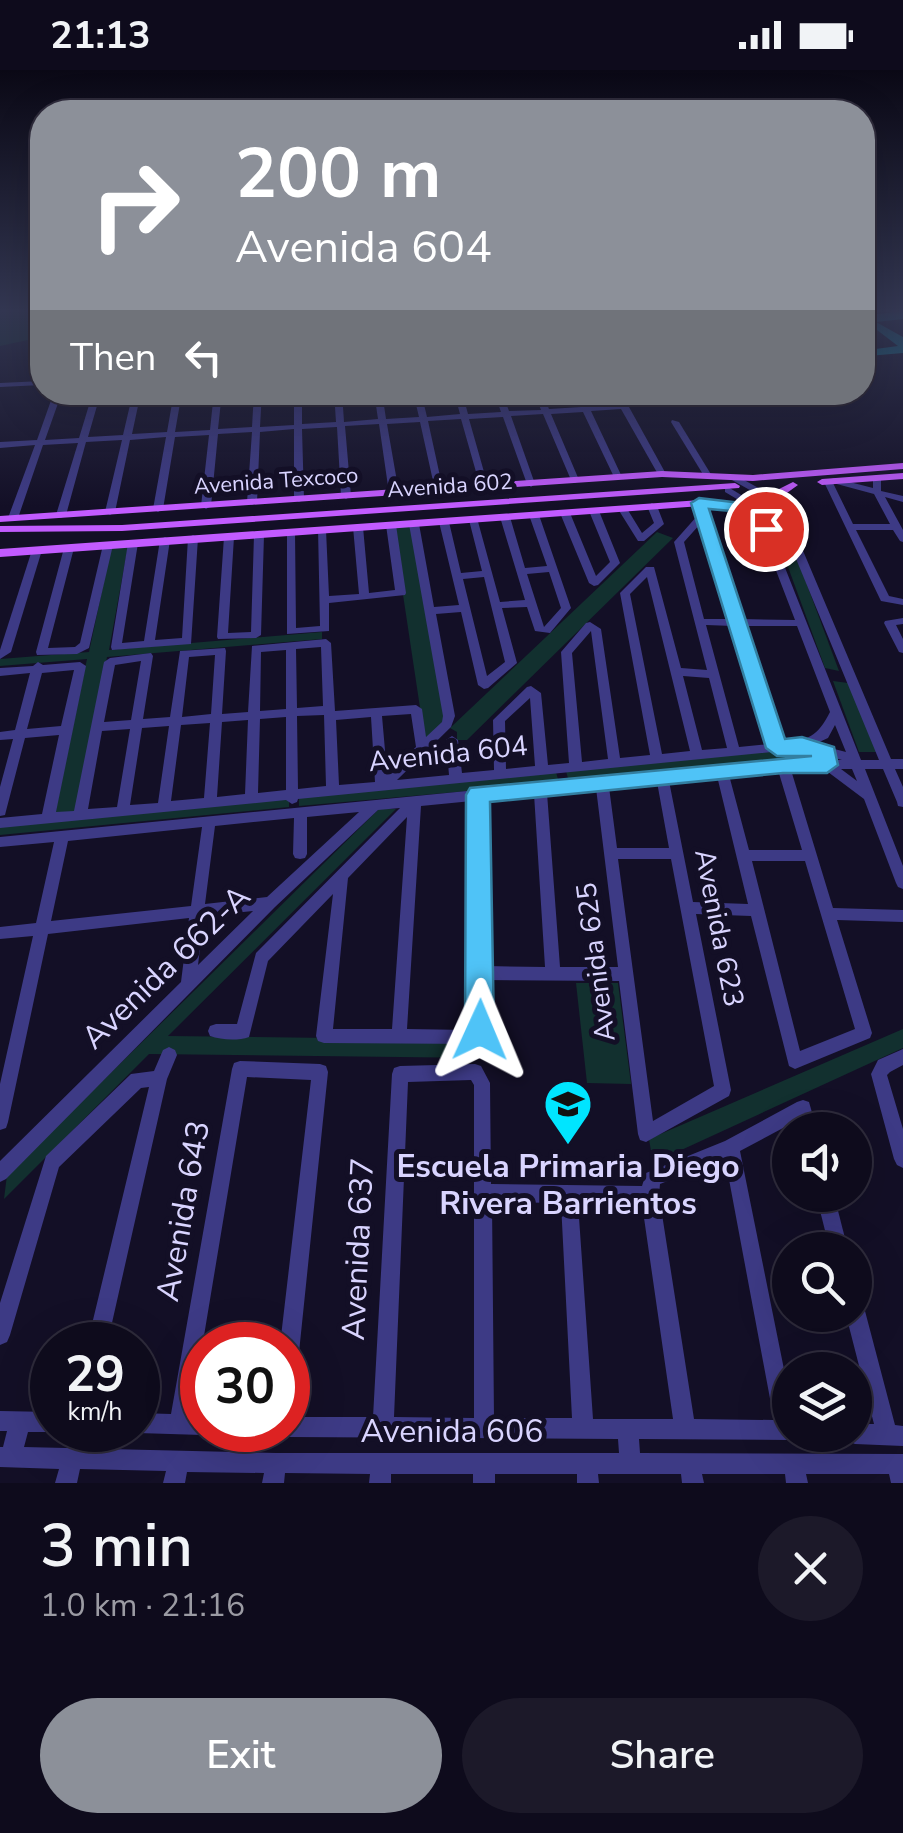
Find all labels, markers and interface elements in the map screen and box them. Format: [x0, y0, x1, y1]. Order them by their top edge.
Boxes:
text: 21:13 [50, 10, 151, 61]
text: 200 m [235, 126, 441, 222]
icon: right [70, 140, 200, 270]
text: Avenida 604 [235, 217, 492, 278]
icon: left [176, 330, 231, 385]
text: Then [70, 332, 156, 383]
street label: Avenida Texcoco [193, 460, 359, 502]
street label: Avenida 602 [386, 467, 514, 505]
pin [724, 487, 809, 572]
icon: arrive [739, 502, 794, 557]
street label: Avenida 604 [366, 727, 530, 781]
street label: Avenida 623 [685, 846, 753, 1010]
street label: Avenida 662-A [72, 875, 260, 1059]
street label: Avenida 625 [567, 880, 625, 1044]
position arrow [428, 978, 532, 1082]
school or university icon: Escuela Primaria Diego Rivera Barrientos [542, 1078, 594, 1146]
map controls [772, 1112, 872, 1452]
button: sound [772, 1112, 872, 1212]
street label: Avenida 643 [146, 1117, 220, 1305]
place label: Escuela Primaria Diego Rivera Barrientos [396, 1145, 740, 1225]
street label: Avenida 637 [332, 1157, 384, 1341]
button: search [772, 1232, 872, 1332]
speed limit sign: 30 [180, 1322, 310, 1452]
text: 29 [65, 1340, 125, 1409]
button: layers [772, 1352, 872, 1452]
text: km/h [67, 1395, 123, 1429]
street label: Avenida 606 [361, 1410, 543, 1453]
text: 3 min [40, 1505, 193, 1587]
button: close [758, 1516, 863, 1621]
text: 1.0 km · 21:16 [40, 1584, 245, 1627]
button: Exit [40, 1698, 442, 1813]
button: Share [462, 1698, 863, 1813]

